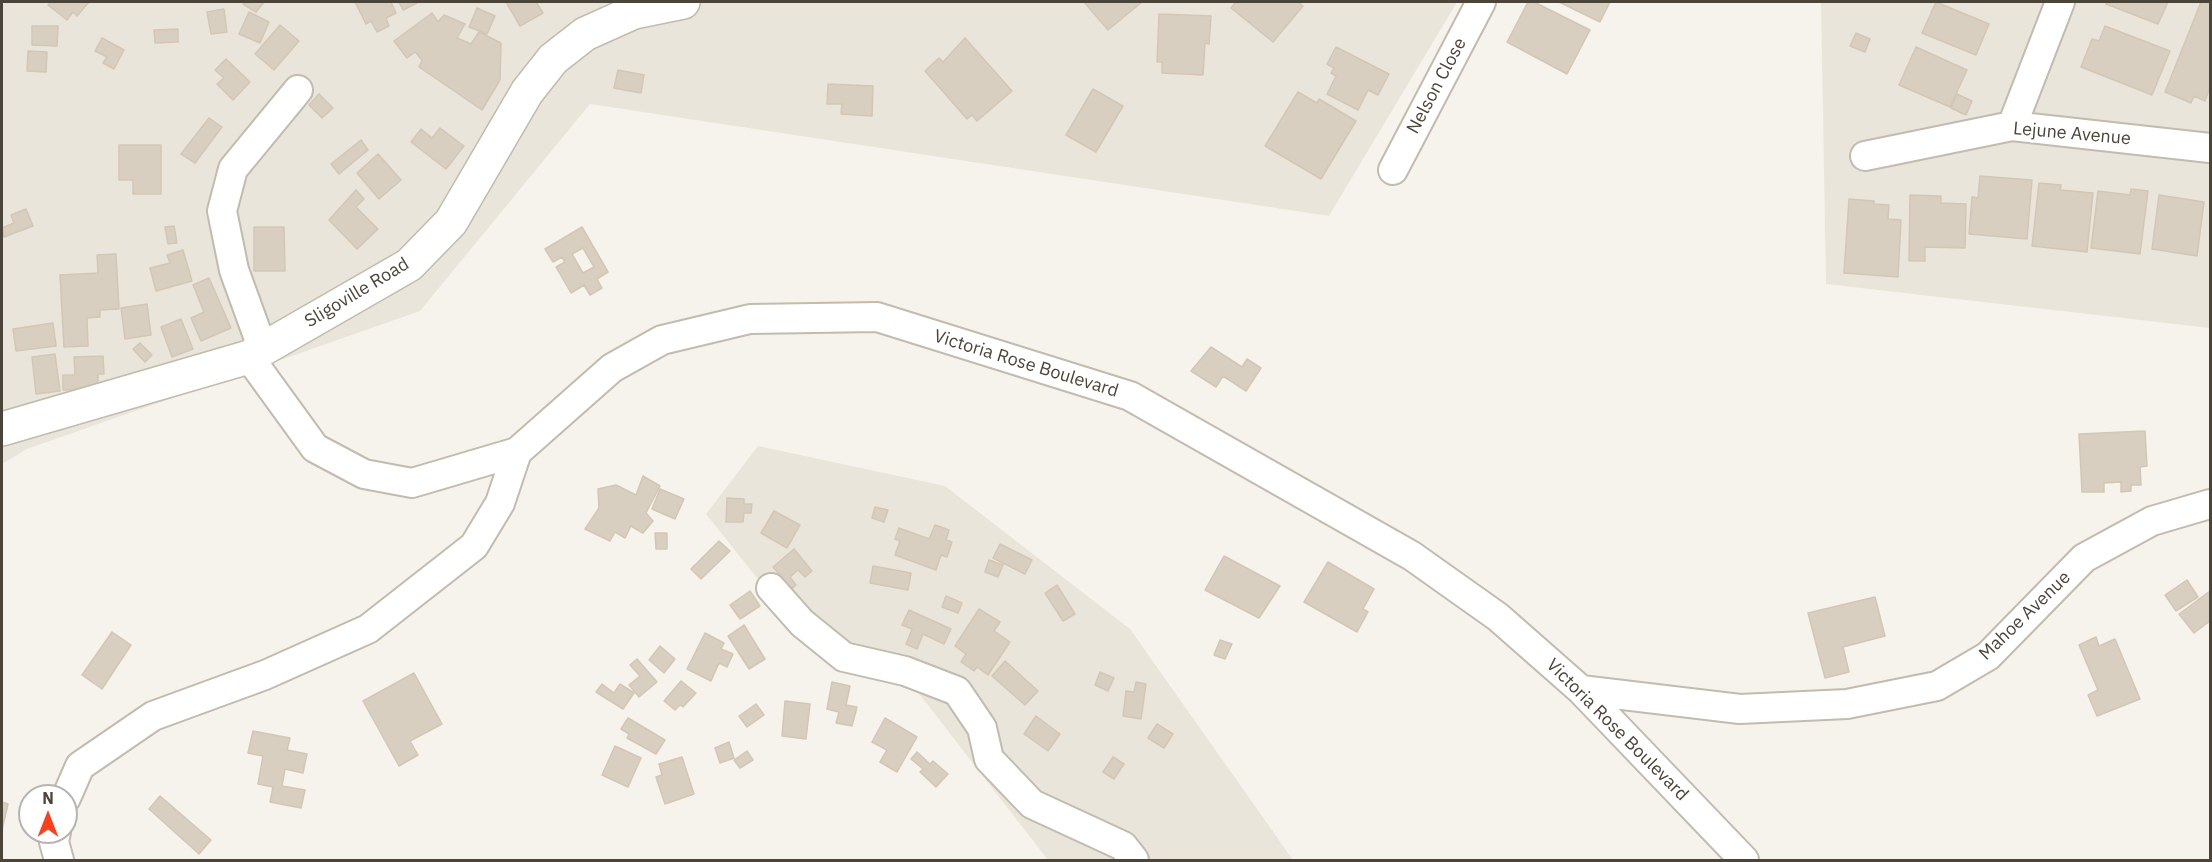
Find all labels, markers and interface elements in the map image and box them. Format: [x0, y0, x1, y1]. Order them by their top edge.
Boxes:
street label: Nelson Close [1403, 34, 1471, 138]
street label: Lejune Avenue [2012, 118, 2132, 150]
street label: Sligoville Road [301, 253, 413, 333]
street label: Victoria Rose Boulevard [931, 326, 1121, 402]
street label: Mahoe Avenue [1975, 567, 2075, 665]
street label: Victoria Rose Boulevard [1541, 654, 1693, 806]
north arrow [18, 784, 78, 844]
text: N [42, 788, 54, 808]

